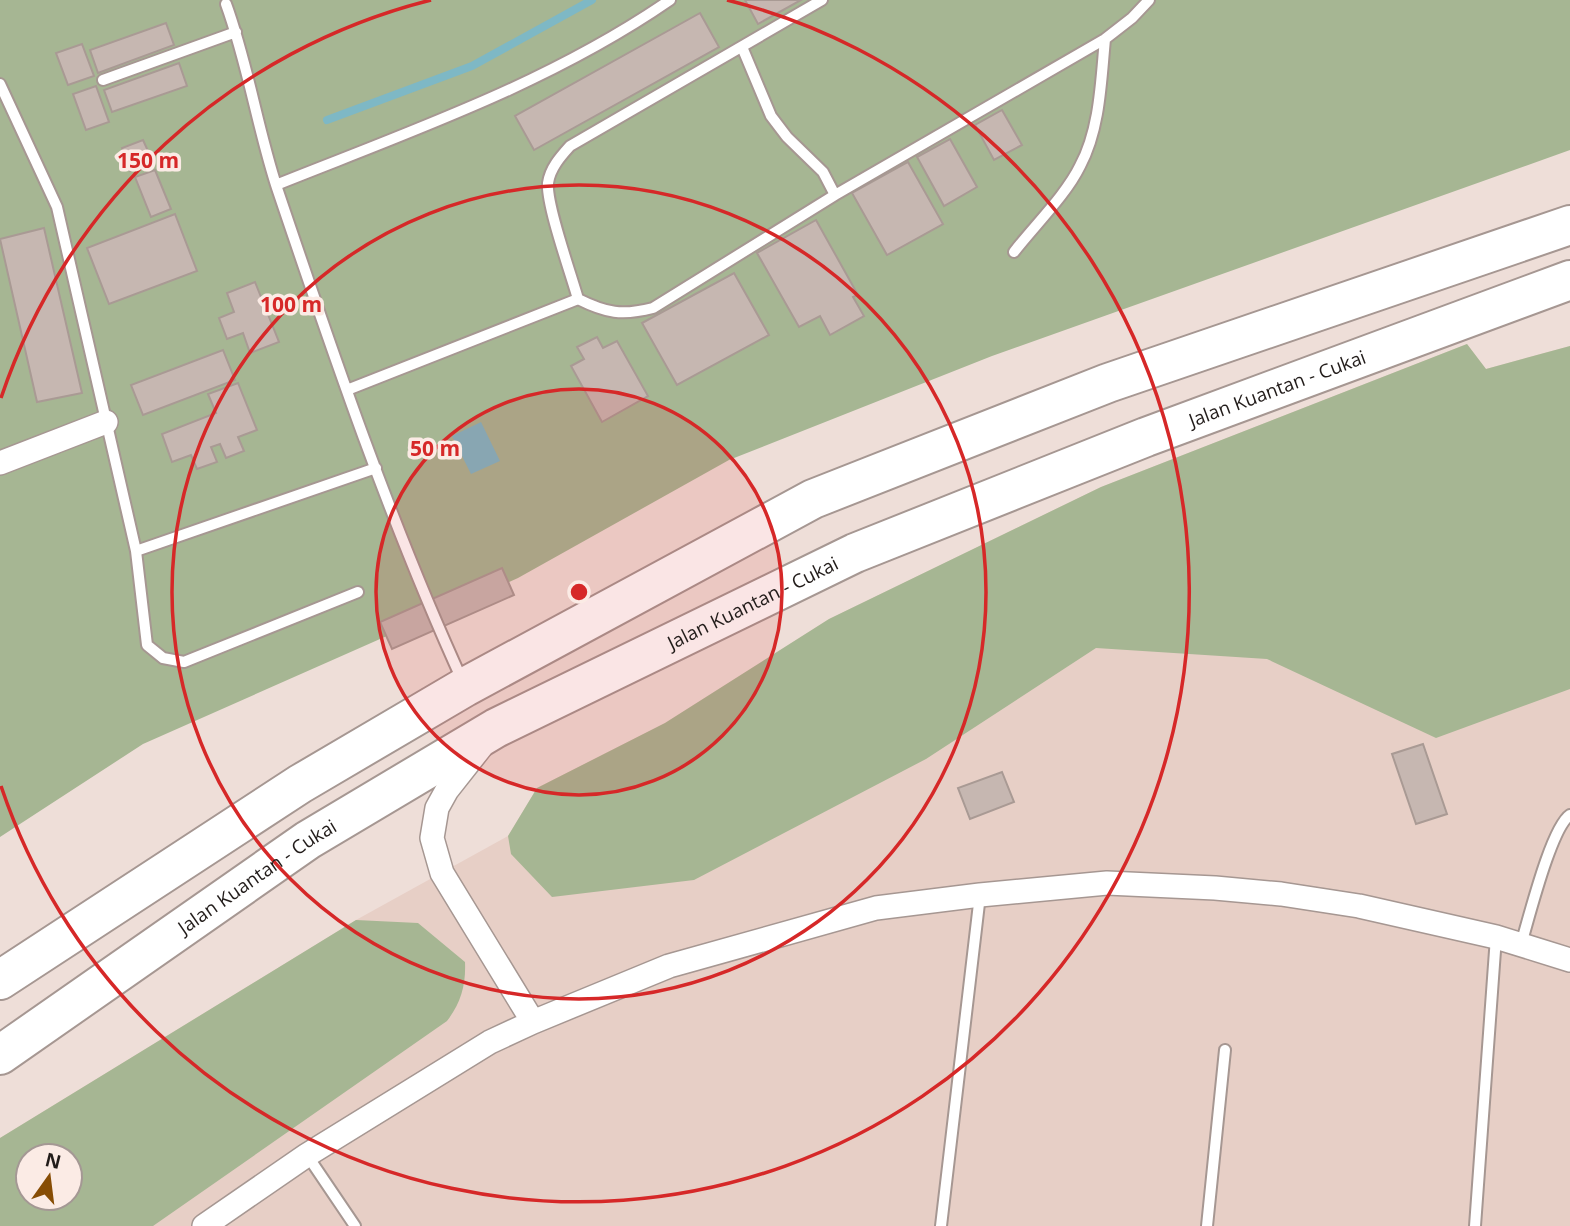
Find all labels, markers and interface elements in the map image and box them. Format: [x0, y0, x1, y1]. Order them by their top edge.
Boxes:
text: 150 m [117, 146, 179, 174]
text: 100 m [260, 290, 322, 318]
street label: Jalan Kuantan - Cukai [1183, 344, 1369, 434]
text: 50 m [410, 434, 460, 462]
street label: Jalan Kuantan - Cukai [661, 550, 842, 656]
centre of rings [567, 580, 591, 604]
street label: Jalan Kuantan - Cukai [171, 813, 341, 941]
north arrow [14, 1142, 84, 1212]
text: N [42, 1146, 64, 1175]

